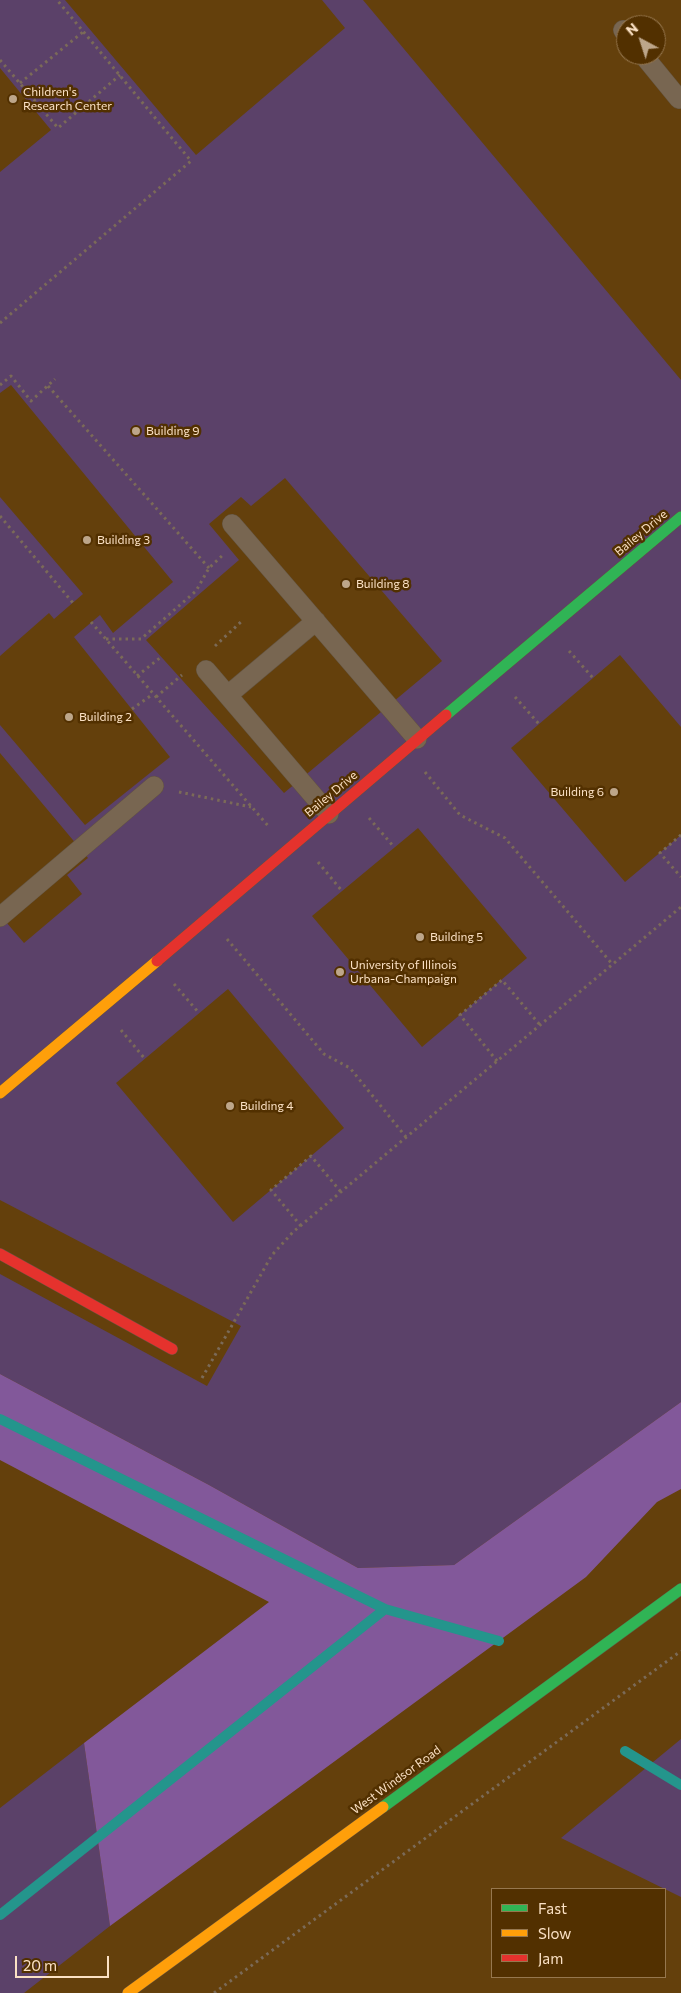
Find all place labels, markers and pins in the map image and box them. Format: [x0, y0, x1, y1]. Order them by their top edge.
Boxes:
place label: Children's Research Center [23, 85, 112, 113]
marker: Children's Research Center [7, 93, 19, 105]
place label: Building 9 [146, 424, 200, 438]
marker: Building 9 [130, 425, 142, 437]
place label: Building 3 [97, 533, 150, 547]
marker: Building 3 [81, 534, 93, 546]
place label: Building 8 [356, 577, 410, 591]
marker: Building 8 [340, 578, 352, 590]
place label: Building 2 [79, 710, 132, 724]
marker: Building 2 [63, 711, 75, 723]
place label: Building 6 [550, 785, 604, 799]
marker: Building 6 [608, 786, 620, 798]
place label: Building 5 [430, 930, 483, 944]
marker: Building 5 [414, 931, 426, 943]
place label: University of Illinois Urbana-Champaign [350, 958, 457, 986]
marker: University of Illinois Urbana-Champaign [334, 966, 346, 978]
place label: Building 4 [240, 1099, 293, 1113]
marker: Building 4 [224, 1100, 236, 1112]

